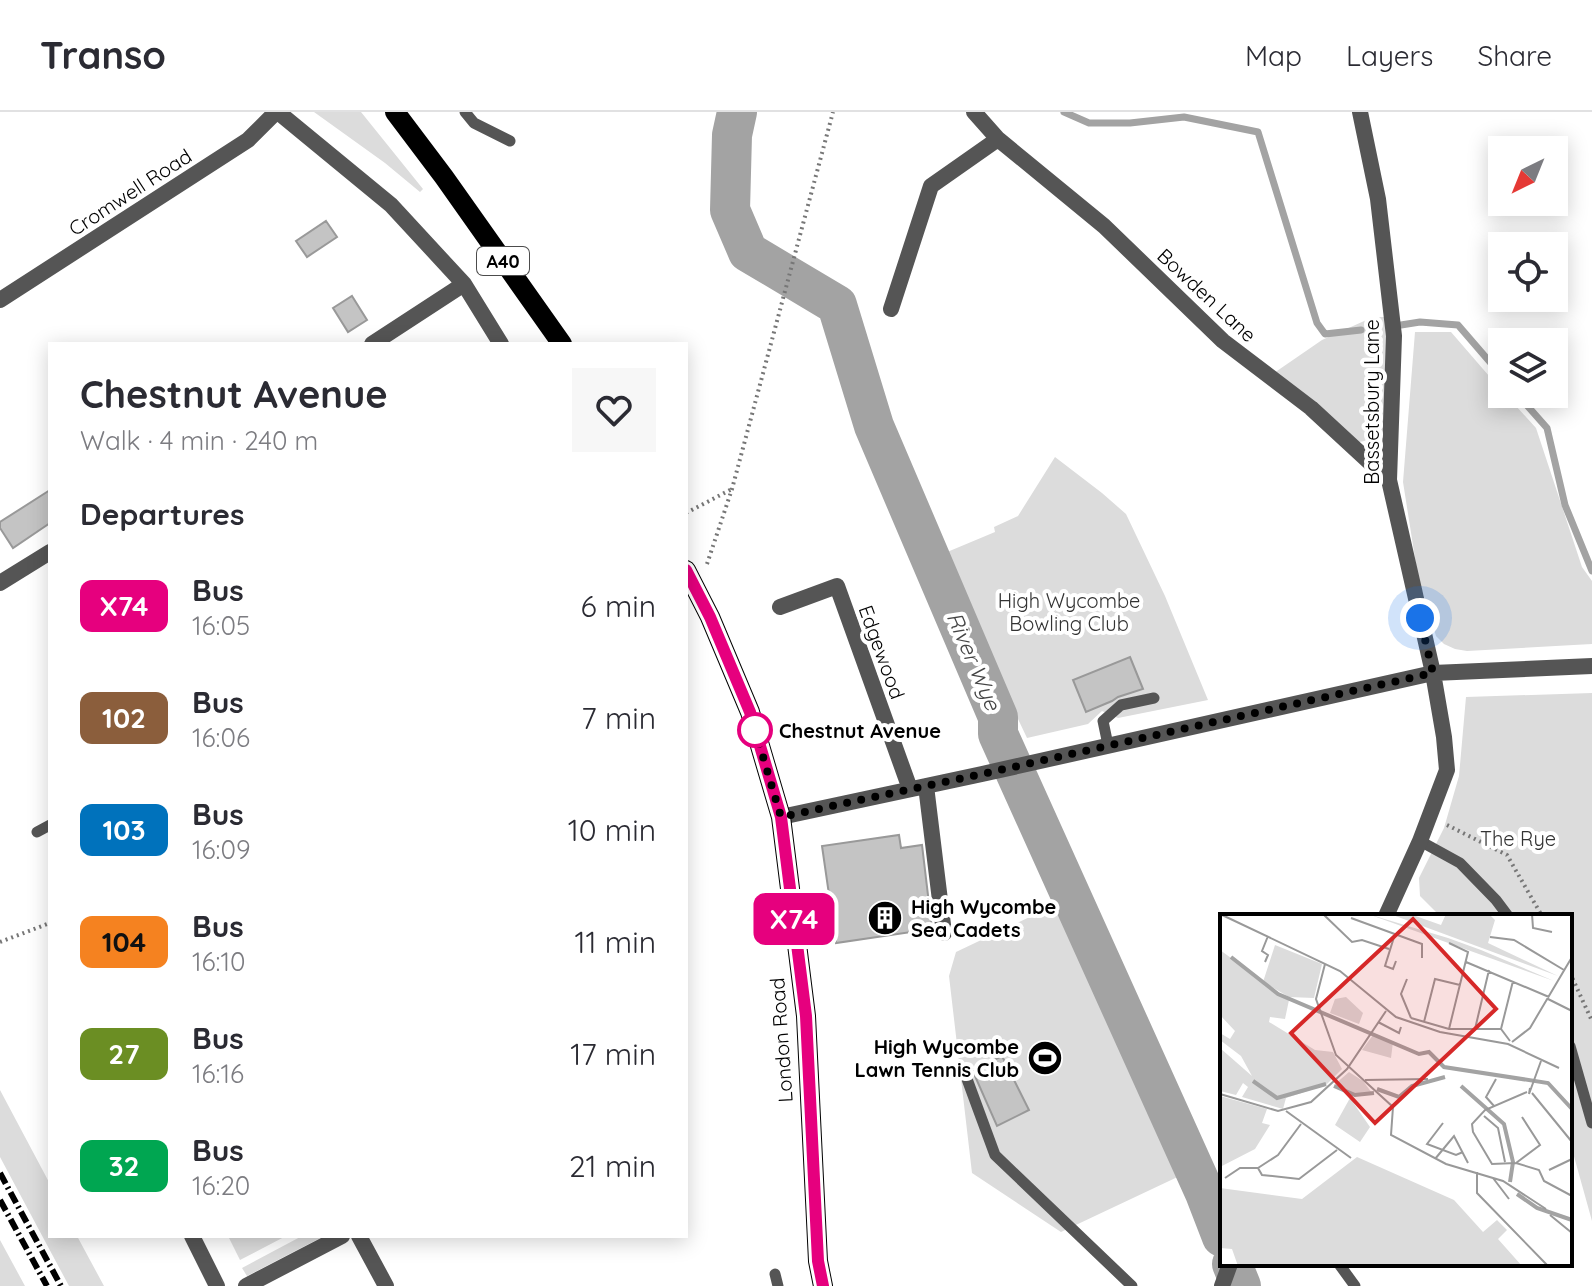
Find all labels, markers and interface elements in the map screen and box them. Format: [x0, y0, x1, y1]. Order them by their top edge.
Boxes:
text: Transo [40, 31, 166, 79]
text: Map [1245, 38, 1302, 73]
text: Layers [1346, 38, 1433, 73]
text: Share [1477, 38, 1552, 73]
north arrow [1488, 136, 1568, 216]
map controls [1488, 136, 1568, 408]
street label: Cromwell Road [64, 143, 196, 241]
button: locate [1488, 232, 1568, 312]
street label: Bowden Lane [1152, 243, 1262, 347]
road number: A40 [477, 247, 529, 275]
street label: Bassetsbury Lane [1359, 319, 1384, 485]
button: layers [1488, 328, 1568, 408]
button: heart [572, 368, 656, 452]
text: Chestnut Avenue [80, 370, 388, 418]
text: Walk · 4 min · 240 m [80, 424, 318, 457]
text: Departures [80, 495, 245, 533]
text: Bus [192, 571, 244, 609]
text: 6 min [581, 587, 656, 625]
text: X74 [99, 588, 149, 623]
park label: High Wycombe Bowling Club [998, 588, 1140, 636]
your location [1400, 598, 1440, 638]
street label: Edgewood [853, 602, 911, 702]
water label: River Wye [941, 608, 1008, 716]
text: 16:05 [192, 609, 250, 642]
text: Bus [192, 683, 244, 721]
text: 7 min [581, 699, 656, 737]
text: 102 [102, 700, 146, 735]
marker: Chestnut Avenue [738, 713, 772, 747]
place label: Chestnut Avenue [779, 718, 941, 743]
text: 16:06 [192, 721, 250, 754]
text: Bus [192, 795, 244, 833]
text: 10 min [568, 811, 656, 849]
text: 103 [102, 812, 146, 847]
park label: The Rye [1480, 826, 1556, 851]
text: 16:09 [192, 833, 250, 866]
line badge: X74 [748, 893, 840, 945]
place label: High Wycombe Sea Cadets [911, 894, 1056, 942]
building icon: High Wycombe Sea Cadets [866, 899, 904, 937]
text: X74 [769, 901, 819, 936]
text: Bus [192, 907, 244, 945]
inset map [1220, 914, 1572, 1266]
text: 11 min [574, 923, 656, 961]
text: 104 [102, 924, 146, 959]
text: 16:10 [192, 945, 246, 978]
street label: London Road [764, 977, 798, 1103]
text: Bus [192, 1019, 244, 1057]
place label: High Wycombe Lawn Tennis Club [855, 1034, 1019, 1082]
text: 17 min [570, 1035, 656, 1073]
text: 27 [108, 1036, 140, 1071]
sports icon: High Wycombe Lawn Tennis Club [1026, 1039, 1064, 1077]
text: 16:16 [192, 1057, 244, 1090]
text: Bus [192, 1131, 244, 1169]
text: 21 min [569, 1147, 656, 1185]
text: 32 [109, 1148, 139, 1183]
text: 16:20 [192, 1169, 250, 1202]

